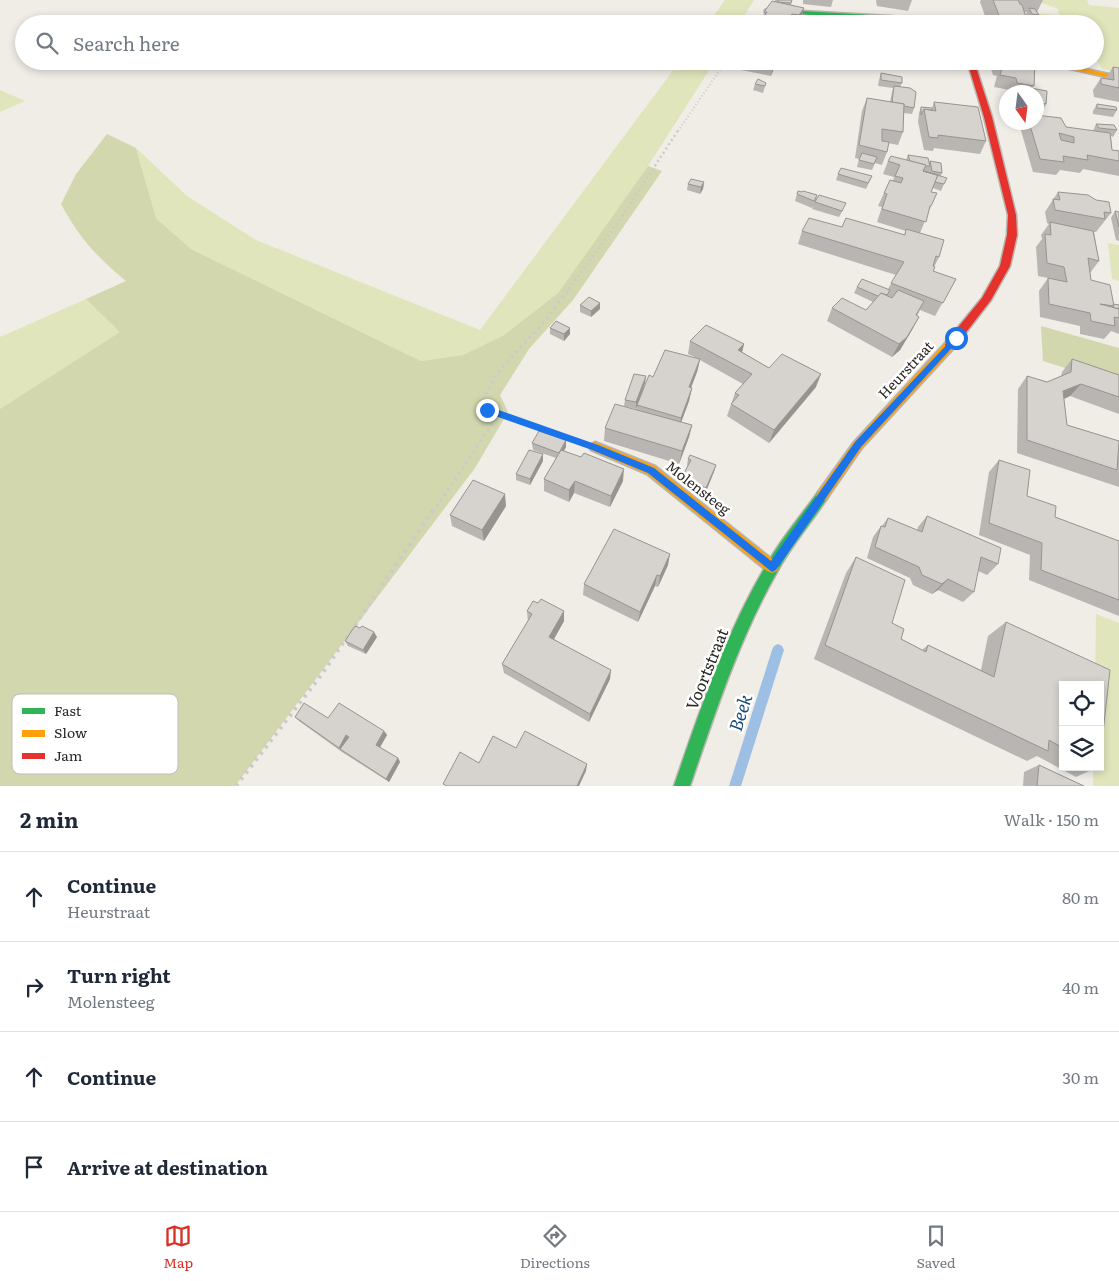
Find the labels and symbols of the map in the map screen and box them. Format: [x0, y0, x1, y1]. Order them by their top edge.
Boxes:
north arrow [999, 85, 1044, 130]
route start [945, 327, 968, 350]
street label: Heurstraat [873, 336, 938, 403]
route end [476, 399, 499, 422]
street label: Molensteeg [662, 456, 735, 519]
street label: Voortstraat [679, 624, 734, 713]
water label: Beek [721, 690, 758, 735]
legend [12, 694, 178, 774]
text: Fast [54, 700, 82, 720]
text: Slow [54, 722, 87, 742]
text: Jam [54, 745, 83, 765]

